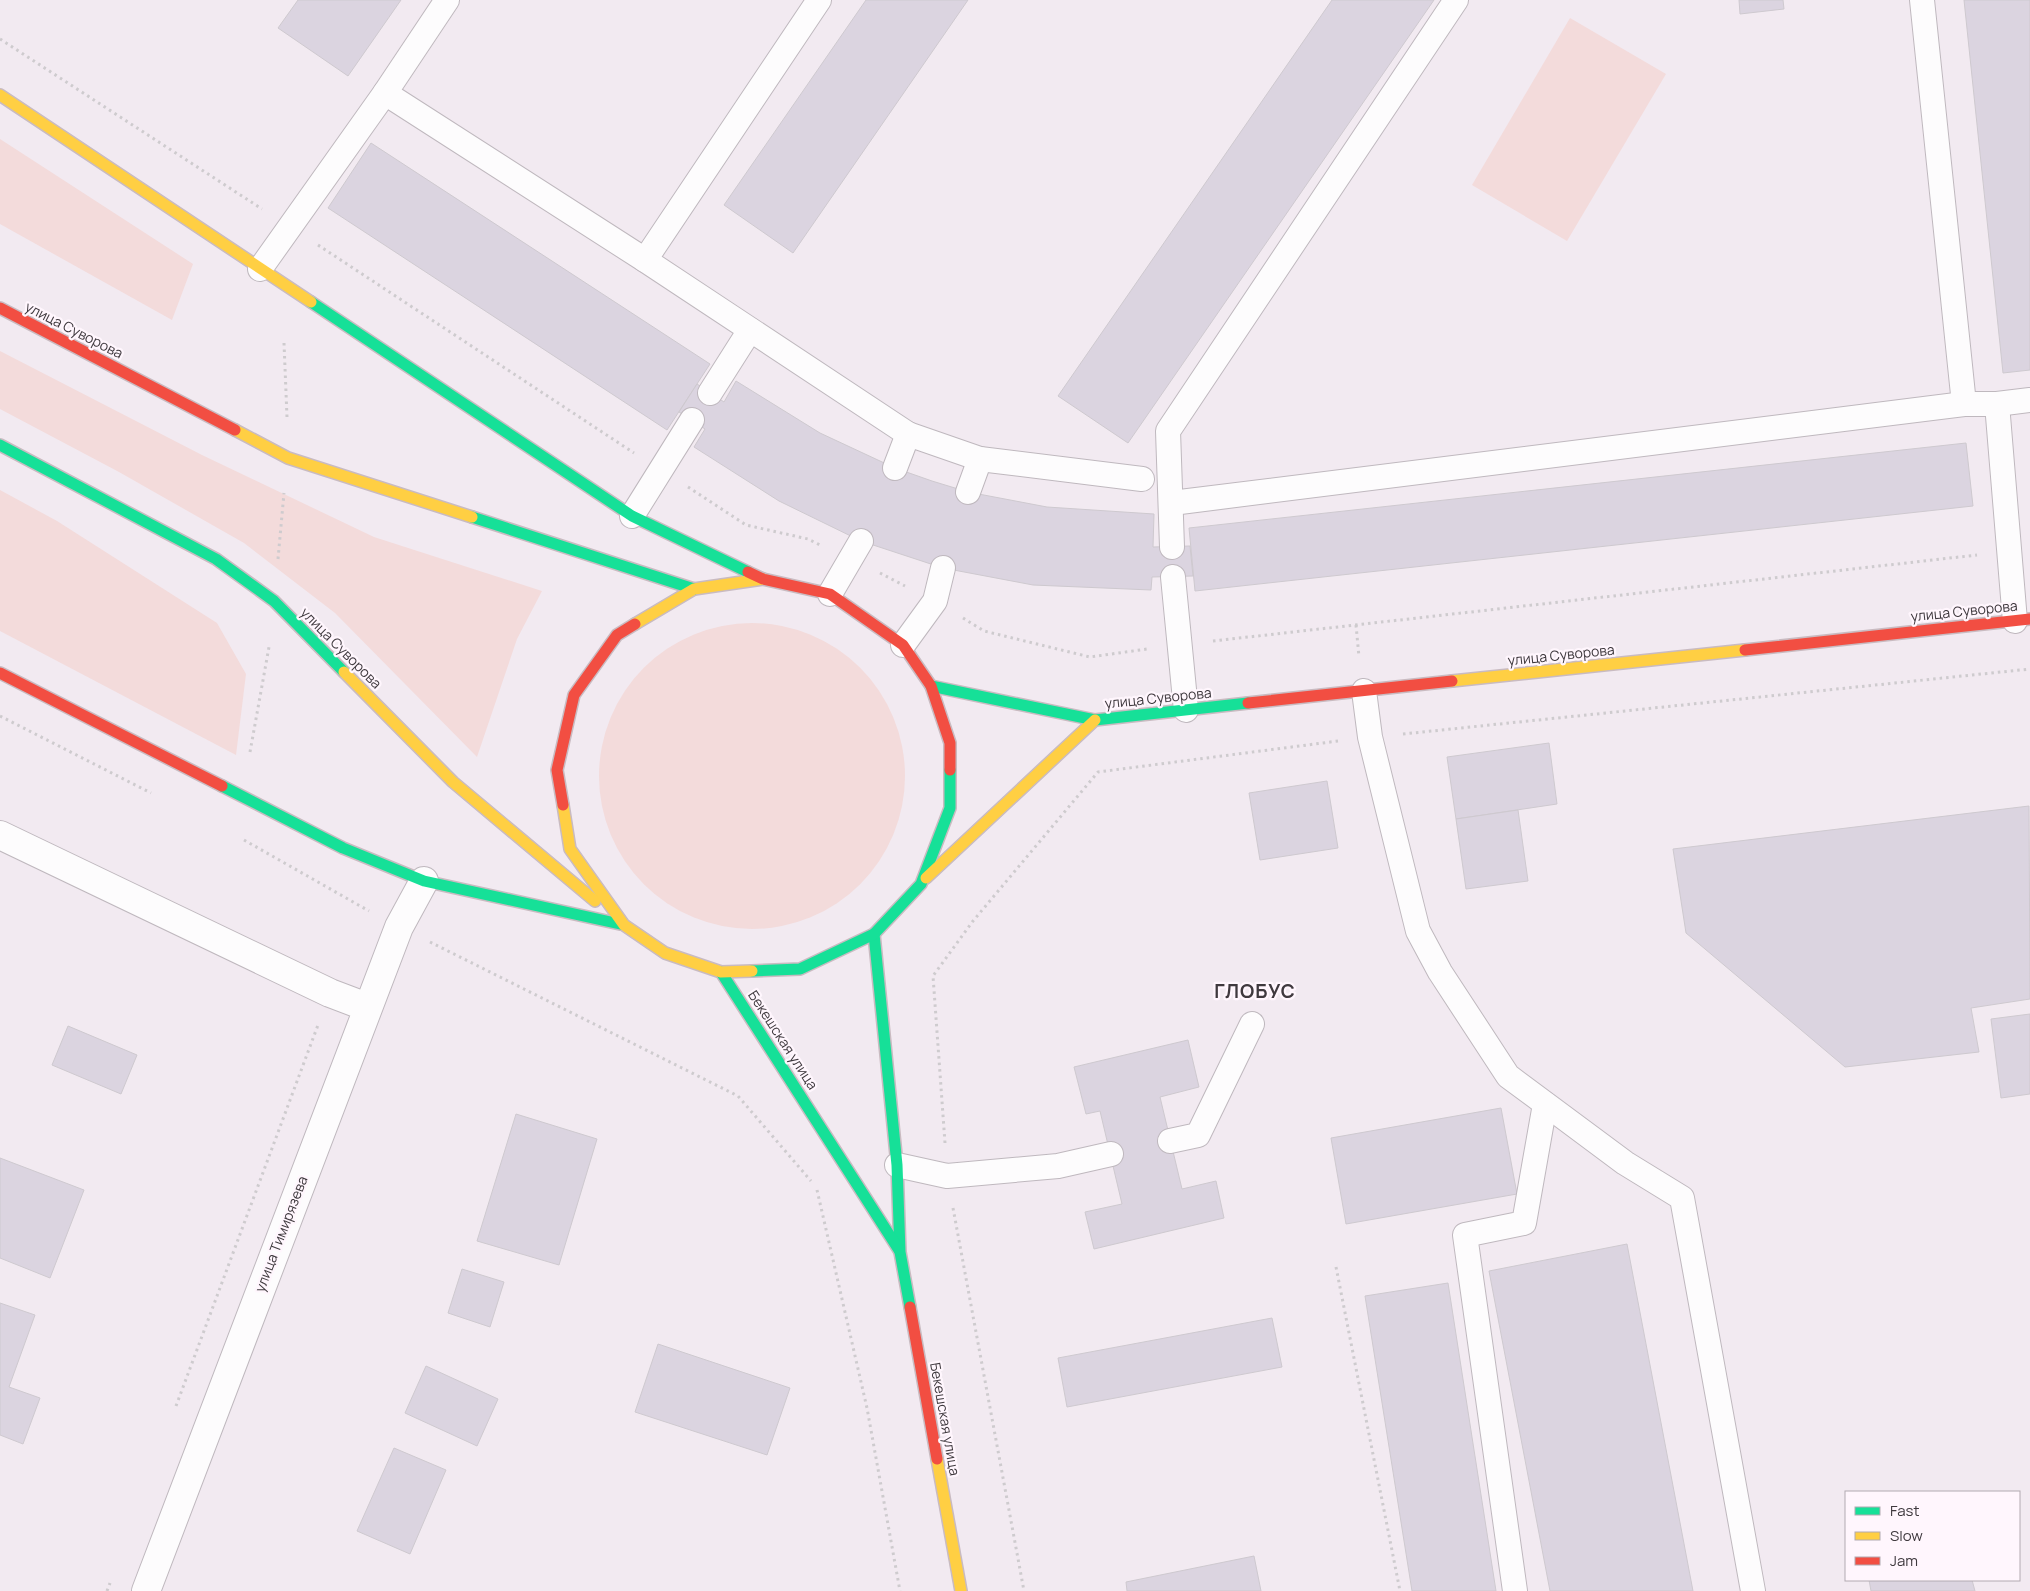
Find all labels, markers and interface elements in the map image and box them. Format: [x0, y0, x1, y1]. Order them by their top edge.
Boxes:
street label: улица Суворова [22, 297, 126, 362]
street label: улица Суворова [1910, 595, 2018, 626]
street label: улица Суворова [297, 603, 386, 692]
street label: улица Суворова [1507, 639, 1615, 670]
street label: улица Суворова [1104, 682, 1212, 713]
district label: ГЛОБУС [1214, 978, 1296, 1004]
street label: Бекешская улица [744, 986, 823, 1093]
street label: улица Тимирязева [250, 1173, 311, 1295]
street label: Бекешская улица [926, 1361, 965, 1477]
legend [1845, 1491, 2020, 1581]
text: Fast [1890, 1500, 1919, 1521]
text: Slow [1890, 1525, 1923, 1546]
text: Jam [1890, 1550, 1918, 1571]

